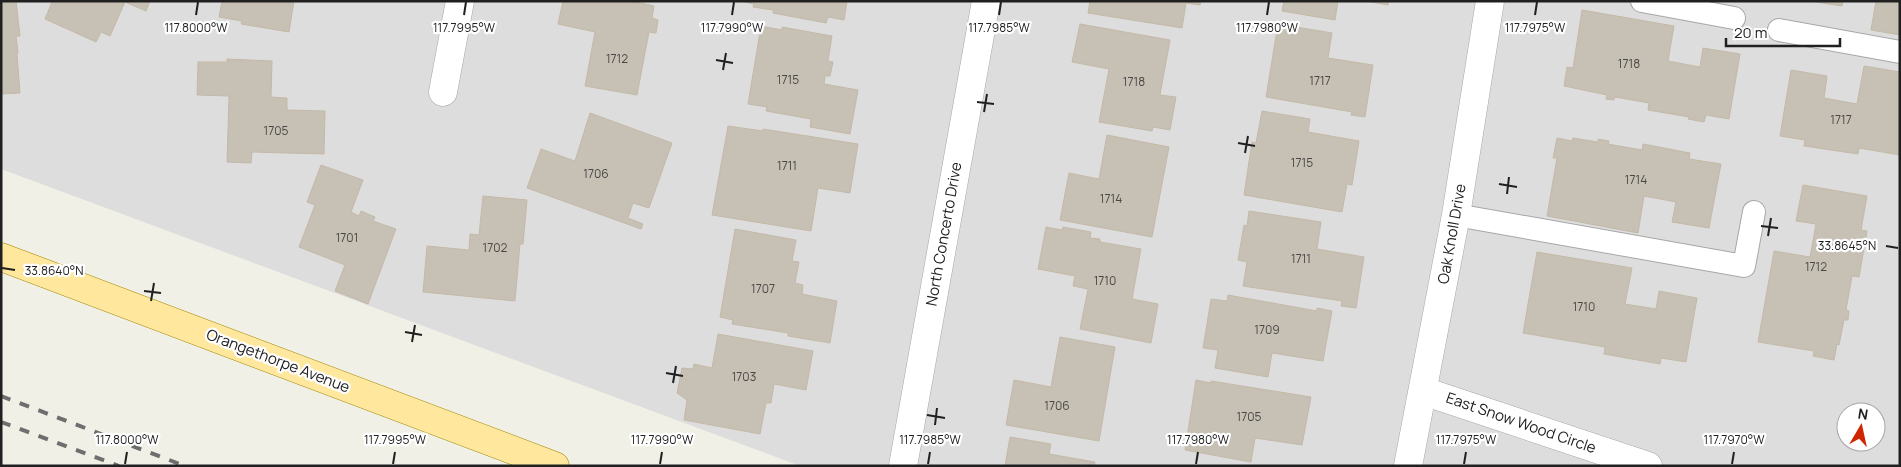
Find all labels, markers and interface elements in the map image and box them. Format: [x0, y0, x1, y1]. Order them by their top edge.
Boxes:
scale bar [1726, 15, 1840, 47]
text: 117.8000°W [164, 19, 228, 36]
text: 117.7995°W [433, 19, 496, 36]
text: 117.7990°W [701, 19, 764, 36]
text: 117.7985°W [968, 19, 1031, 36]
text: 117.7980°W [1236, 19, 1299, 36]
text: 117.7975°W [1505, 19, 1566, 36]
text: 20 m [1734, 22, 1767, 43]
house number: 1712 [606, 50, 628, 67]
house number: 1718 [1618, 55, 1640, 72]
house number: 1715 [777, 71, 799, 88]
house number: 1717 [1309, 72, 1331, 89]
house number: 1718 [1123, 73, 1145, 90]
house number: 1717 [1830, 111, 1852, 128]
house number: 1705 [264, 122, 289, 139]
house number: 1715 [1291, 154, 1313, 171]
house number: 1711 [777, 157, 797, 174]
street label: North Concerto Drive [921, 160, 967, 308]
house number: 1706 [583, 165, 609, 182]
house number: 1714 [1625, 171, 1647, 188]
street label: Oak Knoll Drive [1432, 182, 1471, 286]
house number: 1714 [1100, 190, 1122, 207]
house number: 1701 [336, 229, 358, 246]
text: 33.8645°N [1818, 237, 1876, 254]
house number: 1702 [483, 239, 508, 256]
house number: 1711 [1291, 250, 1311, 267]
house number: 1712 [1805, 258, 1827, 275]
text: 33.8640°N [25, 262, 83, 279]
house number: 1710 [1094, 272, 1116, 289]
house number: 1707 [751, 280, 775, 297]
house number: 1710 [1573, 298, 1595, 315]
house number: 1709 [1254, 321, 1280, 338]
street label: Orangethorpe Avenue [203, 323, 353, 398]
house number: 1703 [732, 368, 756, 385]
street label: East Snow Wood Circle [1443, 387, 1599, 458]
house number: 1706 [1044, 397, 1070, 414]
north arrow [1836, 402, 1886, 452]
text: N [1857, 403, 1870, 424]
house number: 1705 [1237, 408, 1262, 425]
text: 117.8000°W [95, 431, 159, 448]
text: 117.7995°W [364, 431, 427, 448]
text: 117.7990°W [631, 431, 694, 448]
text: 117.7985°W [899, 431, 962, 448]
text: 117.7980°W [1167, 431, 1230, 448]
text: 117.7975°W [1436, 431, 1497, 448]
text: 117.7970°W [1704, 431, 1765, 448]

